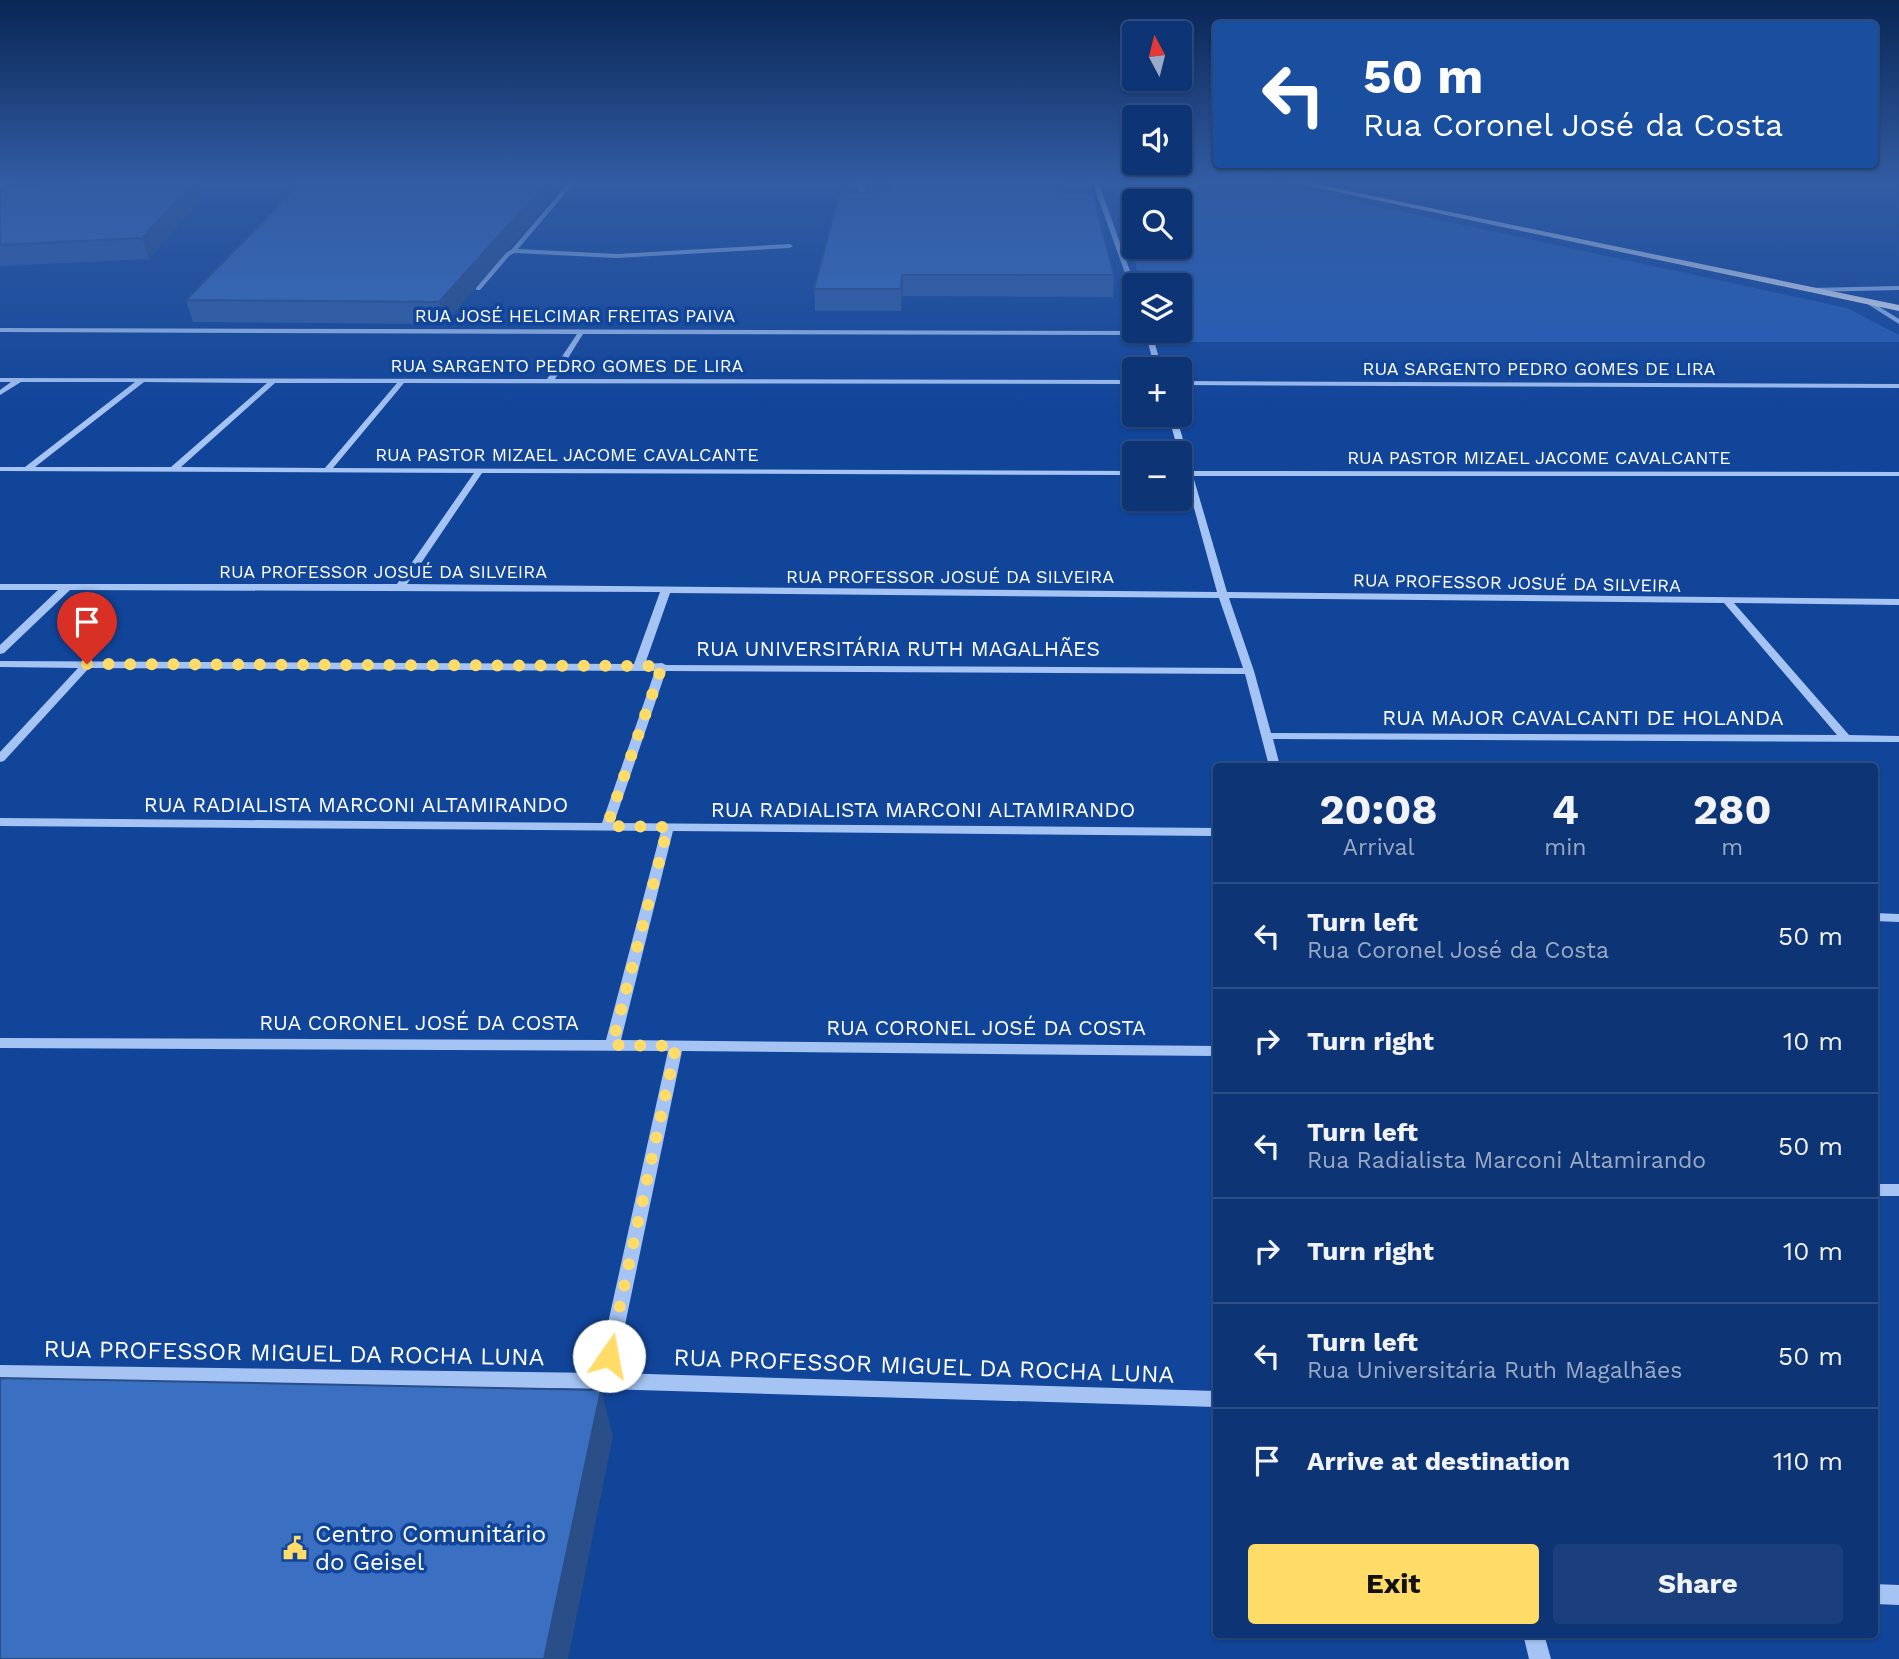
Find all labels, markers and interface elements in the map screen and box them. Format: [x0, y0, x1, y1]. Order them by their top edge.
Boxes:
north arrow [1122, 21, 1192, 91]
map controls [1122, 21, 1192, 511]
text: 50 m [1363, 47, 1483, 105]
icon: left [1248, 49, 1339, 140]
button: sound [1122, 105, 1192, 175]
text: Rua Coronel José da Costa [1363, 106, 1783, 144]
button: search [1122, 189, 1192, 259]
button: layers [1122, 273, 1192, 343]
street label: RUA JOSÉ HELCIMAR FREITAS PAIVA [415, 305, 735, 326]
street label: RUA SARGENTO PEDRO GOMES DE LIRA [391, 355, 744, 376]
button: + [1122, 357, 1192, 427]
street label: RUA SARGENTO PEDRO GOMES DE LIRA [1363, 358, 1716, 379]
button: − [1122, 441, 1192, 511]
street label: RUA PASTOR MIZAEL JACOME CAVALCANTE [375, 444, 759, 465]
street label: RUA PASTOR MIZAEL JACOME CAVALCANTE [1347, 447, 1731, 468]
street label: RUA PROFESSOR JOSUÉ DA SILVEIRA [219, 561, 547, 582]
street label: RUA PROFESSOR JOSUÉ DA SILVEIRA [786, 566, 1114, 587]
street label: RUA PROFESSOR JOSUÉ DA SILVEIRA [1353, 569, 1681, 596]
pin [57, 592, 117, 664]
icon: arrive [68, 603, 106, 641]
street label: RUA UNIVERSITÁRIA RUTH MAGALHÃES [696, 636, 1100, 661]
street label: RUA MAJOR CAVALCANTI DE HOLANDA [1382, 705, 1784, 730]
text: 20:08 [1320, 785, 1438, 834]
text: 4 [1552, 785, 1579, 834]
text: 280 [1693, 785, 1771, 834]
street label: RUA RADIALISTA MARCONI ALTAMIRANDO [144, 792, 568, 817]
street label: RUA RADIALISTA MARCONI ALTAMIRANDO [711, 797, 1135, 822]
text: Arrival [1343, 834, 1415, 861]
text: min [1544, 834, 1587, 861]
text: m [1721, 834, 1743, 861]
text: Turn left [1307, 907, 1418, 937]
icon: left [1248, 917, 1286, 955]
text: 50 m [1778, 921, 1843, 951]
text: Rua Coronel José da Costa [1307, 937, 1609, 964]
street label: RUA CORONEL JOSÉ DA COSTA [259, 1010, 579, 1035]
street label: RUA CORONEL JOSÉ DA COSTA [826, 1015, 1146, 1040]
icon: right [1248, 1022, 1286, 1060]
text: Turn right [1307, 1026, 1434, 1056]
text: 10 m [1783, 1026, 1843, 1056]
text: Turn left [1307, 1117, 1418, 1147]
icon: left [1248, 1127, 1286, 1165]
text: 50 m [1778, 1131, 1843, 1161]
text: Rua Radialista Marconi Altamirando [1307, 1147, 1706, 1174]
icon: right [1248, 1232, 1286, 1270]
text: Turn right [1307, 1236, 1434, 1266]
text: 10 m [1783, 1236, 1843, 1266]
position arrow [572, 1319, 646, 1393]
text: Turn left [1307, 1327, 1418, 1357]
street label: RUA PROFESSOR MIGUEL DA ROCHA LUNA [43, 1335, 545, 1371]
icon: left [1248, 1337, 1286, 1375]
text: 50 m [1778, 1341, 1843, 1371]
street label: RUA PROFESSOR MIGUEL DA ROCHA LUNA [673, 1343, 1175, 1389]
text: Rua Universitária Ruth Magalhães [1307, 1357, 1682, 1384]
icon: arrive [1248, 1442, 1286, 1480]
text: Arrive at destination [1307, 1446, 1570, 1476]
text: 110 m [1773, 1446, 1843, 1476]
place label: Centro Comunitário do Geisel [315, 1520, 546, 1576]
public building icon: Centro Comunitário do Geisel [281, 1534, 309, 1562]
button: Exit [1248, 1544, 1539, 1624]
button: Share [1553, 1544, 1843, 1624]

